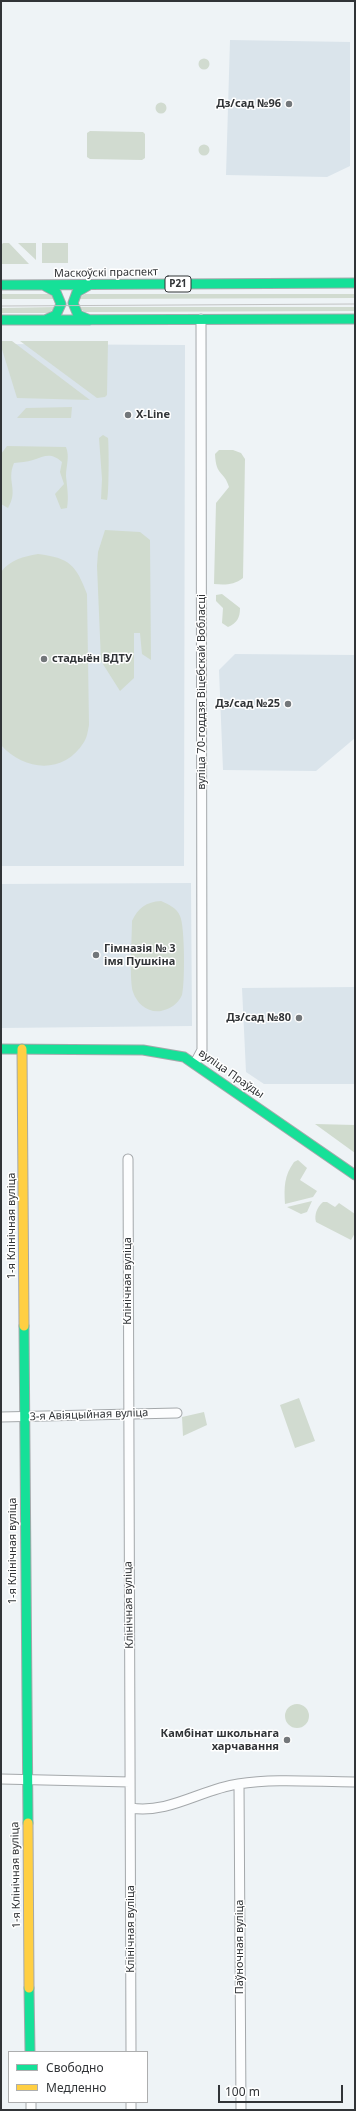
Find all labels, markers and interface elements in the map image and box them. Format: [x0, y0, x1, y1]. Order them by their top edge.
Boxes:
place label: Дз/сад №96 [216, 97, 281, 111]
marker: Дз/сад №96 [284, 99, 294, 109]
street label: Маскоўскі праспект [54, 265, 158, 281]
road number: Р21 [165, 276, 191, 292]
place label: X-Line [136, 408, 170, 422]
marker: X-Line [123, 410, 133, 420]
street label: вуліца 70-годдзя Віцебскай Вобласці [195, 594, 209, 790]
place label: стадыён ВДТУ [52, 652, 132, 666]
marker: стадыён ВДТУ [39, 654, 49, 664]
place label: Дз/сад №25 [215, 697, 280, 711]
marker: Дз/сад №25 [283, 699, 293, 709]
place label: Гімназія № 3 імя Пушкіна [104, 942, 176, 968]
marker: Гімназія № 3 імя Пушкіна [91, 950, 101, 960]
place label: Дз/сад №80 [226, 1011, 291, 1025]
marker: Дз/сад №80 [294, 1013, 304, 1023]
street label: вуліца Праўды [196, 1047, 266, 1101]
street label: 1-я Клінічная вуліца [5, 1173, 19, 1279]
street label: Клінічная вуліца [121, 1237, 135, 1325]
street label: 3-я Авіяцыйная вуліца [29, 1406, 149, 1424]
street label: 1-я Клінічная вуліца [6, 1498, 20, 1604]
street label: Клінічная вуліца [122, 1561, 136, 1649]
place label: Камбінат школьнага харчавання [161, 1727, 279, 1753]
marker: Камбінат школьнага харчавання [282, 1735, 292, 1745]
street label: 1-я Клінічная вуліца [8, 1822, 24, 1928]
street label: Клінічная вуліца [124, 1885, 138, 1973]
street label: Паўночная вуліца [233, 1900, 247, 1994]
legend [8, 2051, 148, 2103]
text: Свободно [46, 2059, 104, 2076]
scale bar [220, 2077, 345, 2103]
text: Медленно [46, 2079, 106, 2096]
text: 100 m [225, 2083, 260, 2100]

